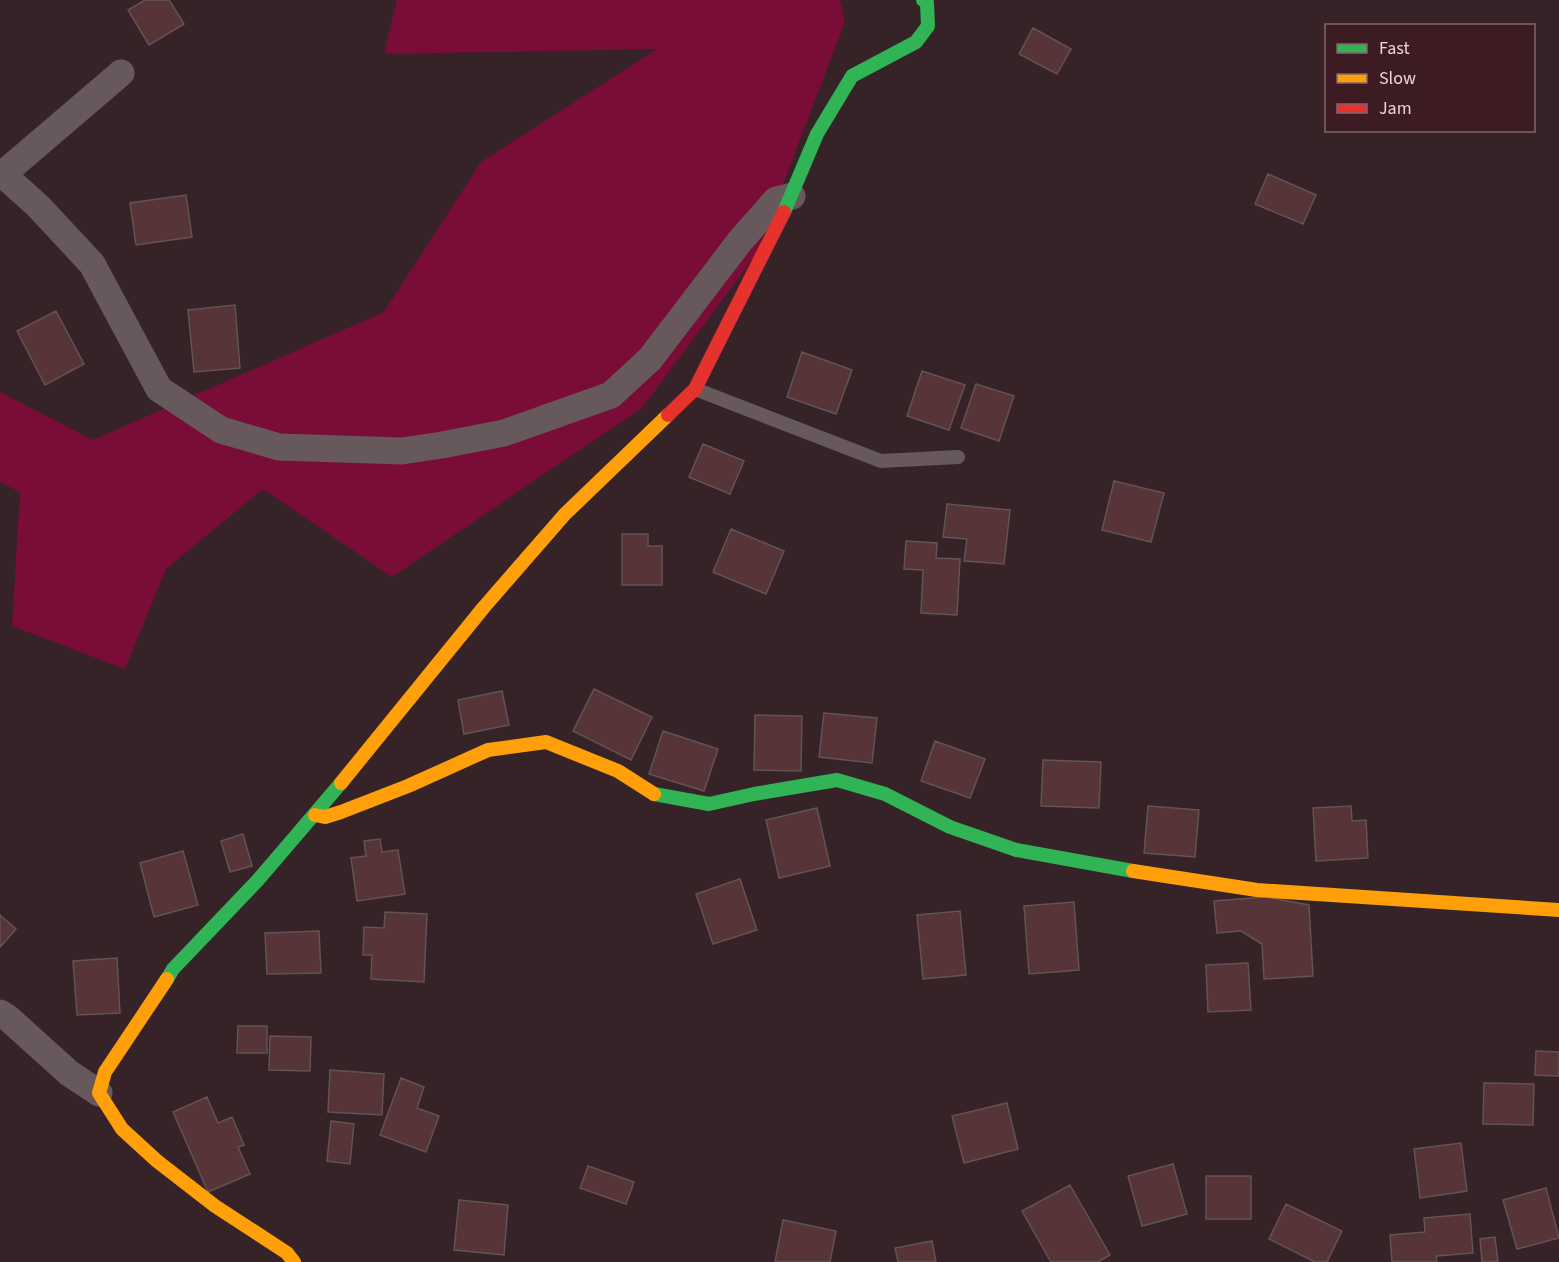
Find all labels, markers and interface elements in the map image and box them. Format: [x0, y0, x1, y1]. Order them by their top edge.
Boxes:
legend [1325, 24, 1535, 132]
text: Fast [1379, 36, 1410, 61]
text: Slow [1379, 66, 1416, 91]
text: Jam [1379, 96, 1412, 121]

